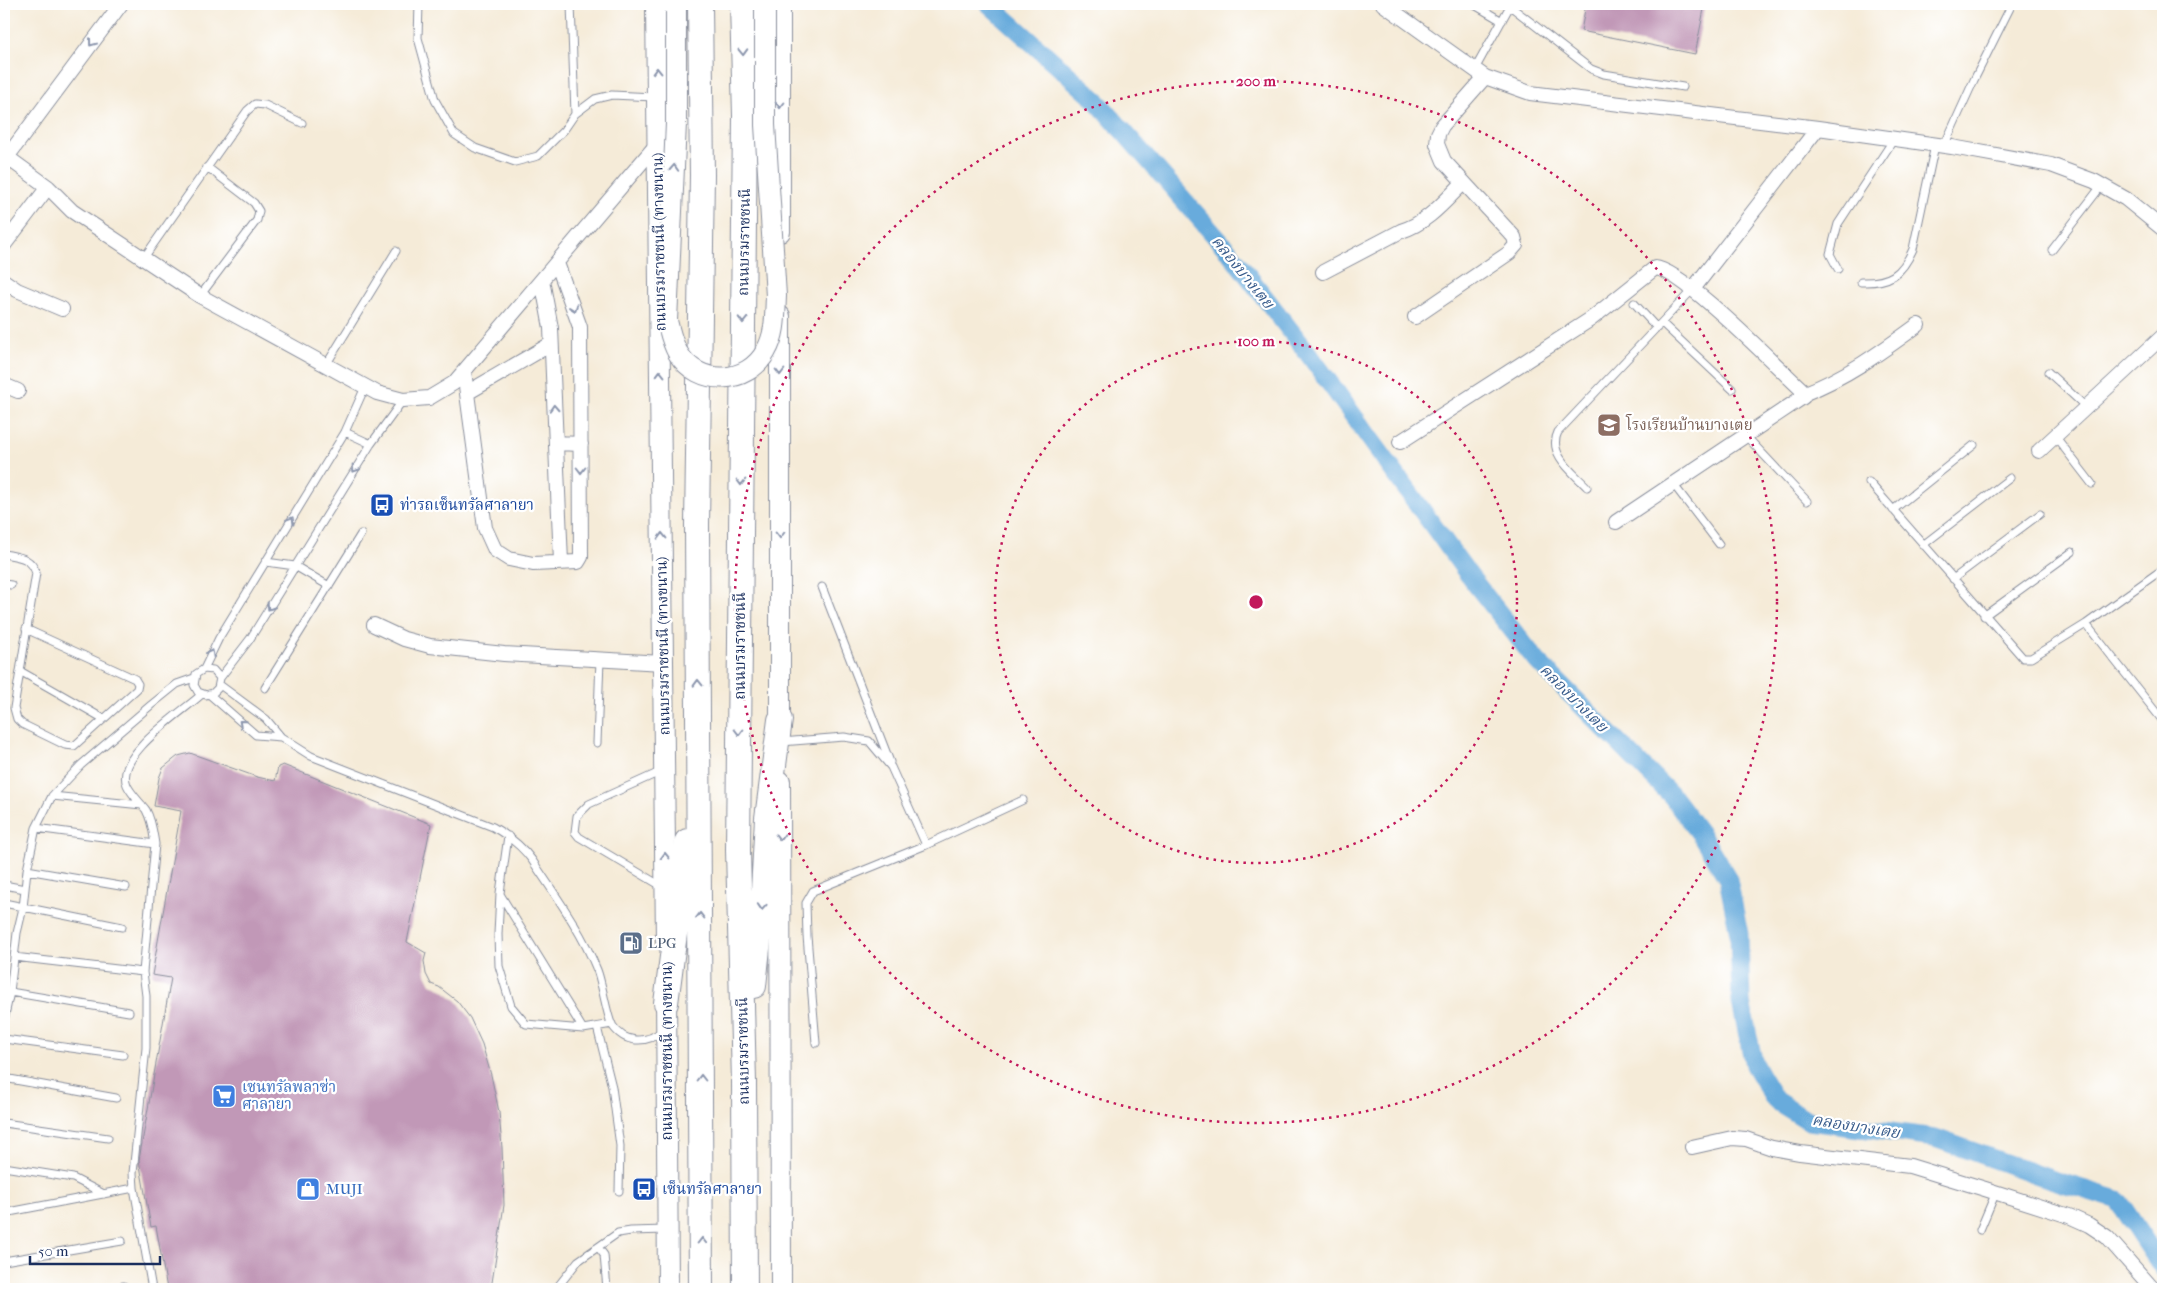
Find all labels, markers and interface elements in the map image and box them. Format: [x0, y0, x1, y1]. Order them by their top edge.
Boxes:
one-way arrow [89, 37, 98, 47]
one-way arrow [738, 49, 748, 57]
one-way arrow [652, 67, 662, 74]
text: 200 m [1236, 72, 1276, 90]
one-way arrow [775, 102, 785, 109]
street label: ถนนบรมราชชนนี (ทางขนาน) [648, 152, 670, 332]
one-way arrow [668, 164, 679, 172]
street label: ถนนบรมราชชนนี [734, 188, 754, 296]
water label: คลองบางเตย [1208, 232, 1279, 313]
one-way arrow [568, 304, 578, 312]
one-way arrow [738, 316, 748, 324]
text: 100 m [1237, 332, 1275, 350]
one-way arrow [655, 369, 665, 377]
one-way arrow [775, 369, 785, 377]
one-way arrow [549, 404, 560, 412]
school or university icon: โรงเรียนบ้านบางเตย [1596, 412, 1622, 438]
place label: โรงเรียนบ้านบางเตย [1625, 414, 1753, 434]
one-way arrow [352, 464, 361, 473]
one-way arrow [576, 466, 586, 474]
one-way arrow [736, 479, 746, 487]
bus stop icon: ท่ารถเซ็นทรัลศาลายา [369, 492, 395, 518]
place label: ท่ารถเซ็นทรัลศาลายา [400, 496, 534, 514]
one-way arrow [285, 517, 295, 526]
one-way arrow [656, 532, 667, 540]
one-way arrow [775, 532, 785, 539]
street label: ถนนบรมราชชนนี (ทางขนาน) [652, 556, 674, 736]
street label: ถนนบรมราชชนนี [731, 592, 749, 700]
centre of rings [1247, 593, 1265, 611]
one-way arrow [266, 602, 276, 611]
one-way arrow [205, 649, 215, 658]
water label: คลองบางเตย [1536, 660, 1613, 737]
one-way arrow [693, 679, 703, 686]
one-way arrow [238, 720, 247, 729]
one-way arrow [734, 729, 744, 737]
one-way arrow [775, 834, 785, 842]
one-way arrow [660, 852, 670, 860]
one-way arrow [757, 904, 768, 912]
one-way arrow [695, 911, 705, 919]
fuel station icon: LPG [618, 930, 644, 956]
place label: LPG [648, 934, 677, 952]
street label: ถนนบรมราชชนนี (ทางขนาน) [658, 962, 676, 1140]
street label: ถนนบรมราชชนนี [733, 997, 753, 1105]
one-way arrow [696, 1074, 706, 1082]
place label: เซนทรัลพลาซ่า ศาลายา [242, 1078, 336, 1113]
supermarket icon: เซนทรัลพลาซ่า ศาลายา [211, 1083, 237, 1109]
water label: คลองบางเตย [1811, 1110, 1902, 1143]
shop icon: MUJI [295, 1176, 321, 1202]
bus stop icon: เซ็นทรัลศาลายา [631, 1176, 657, 1202]
place label: MUJI [326, 1180, 363, 1198]
place label: เซ็นทรัลศาลายา [662, 1180, 762, 1198]
scale bar [30, 1233, 160, 1265]
one-way arrow [697, 1236, 707, 1244]
text: 50 m [38, 1242, 69, 1260]

